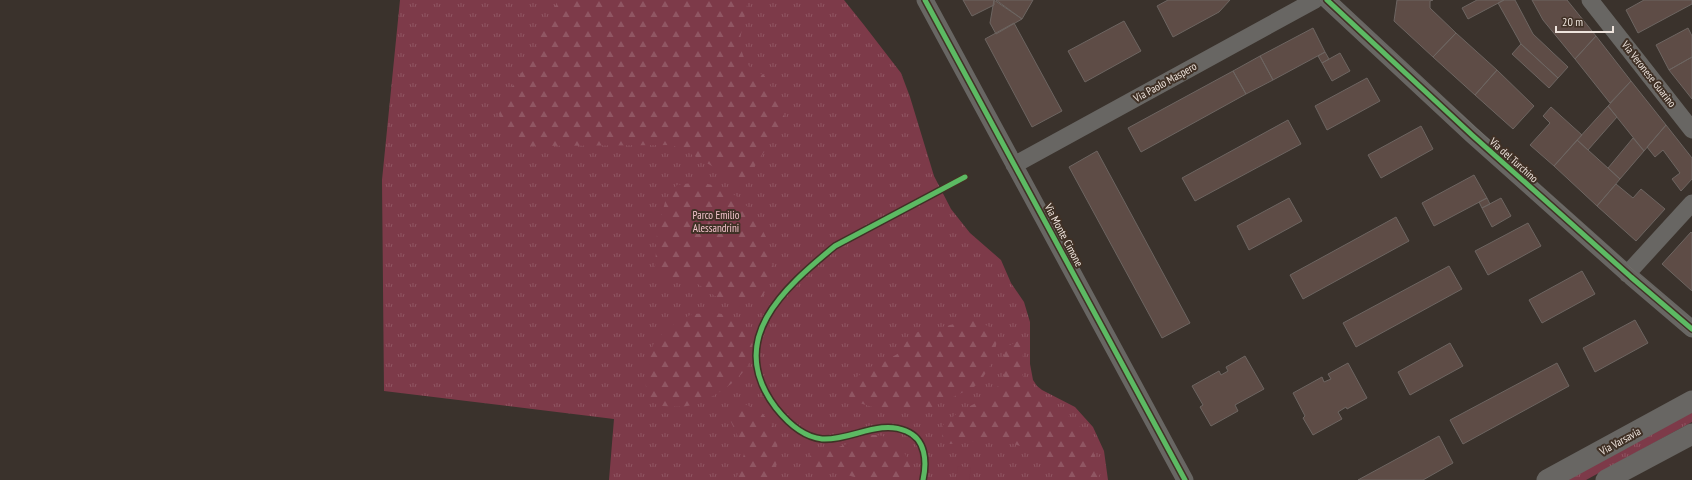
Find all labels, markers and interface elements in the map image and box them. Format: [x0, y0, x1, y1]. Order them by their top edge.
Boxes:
scale bar [1556, 8, 1613, 34]
text: 20 m [1562, 14, 1583, 29]
street label: Via Veronese Guarino [1618, 37, 1679, 110]
street label: Via Paolo Maspero [1130, 59, 1199, 106]
street label: Via del Turchino [1486, 134, 1541, 186]
street label: Via Monte Cimone [1041, 200, 1087, 269]
park label: Parco Emilio Alessandrini [693, 208, 740, 235]
street label: Via Varsavia [1596, 424, 1643, 459]

